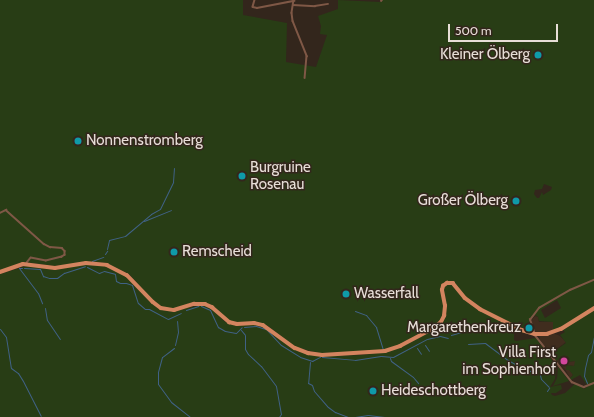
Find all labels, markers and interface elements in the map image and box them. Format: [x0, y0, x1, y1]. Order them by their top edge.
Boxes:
scale bar [450, 16, 560, 42]
text: 500 m [455, 23, 491, 38]
place label: Kleiner Ölberg [440, 46, 530, 64]
marker: Kleiner Ölberg [533, 50, 543, 60]
place label: Nonnenstromberg [86, 132, 203, 150]
marker: Nonnenstromberg [73, 136, 83, 146]
place label: Burgruine Rosenau [250, 158, 311, 193]
marker: Burgruine Rosenau [237, 171, 247, 181]
place label: Großer Ölberg [418, 192, 508, 210]
marker: Großer Ölberg [511, 196, 521, 206]
place label: Remscheid [182, 243, 252, 261]
marker: Remscheid [169, 247, 179, 257]
place label: Wasserfall [354, 285, 419, 303]
marker: Wasserfall [341, 289, 351, 299]
place label: Margarethenkreuz [407, 319, 521, 337]
marker: Margarethenkreuz [524, 323, 534, 333]
place label: Villa First im Sophienhof [462, 343, 556, 378]
marker: Villa First im Sophienhof [559, 356, 569, 366]
place label: Heideschottberg [381, 382, 486, 400]
marker: Heideschottberg [368, 386, 378, 396]

